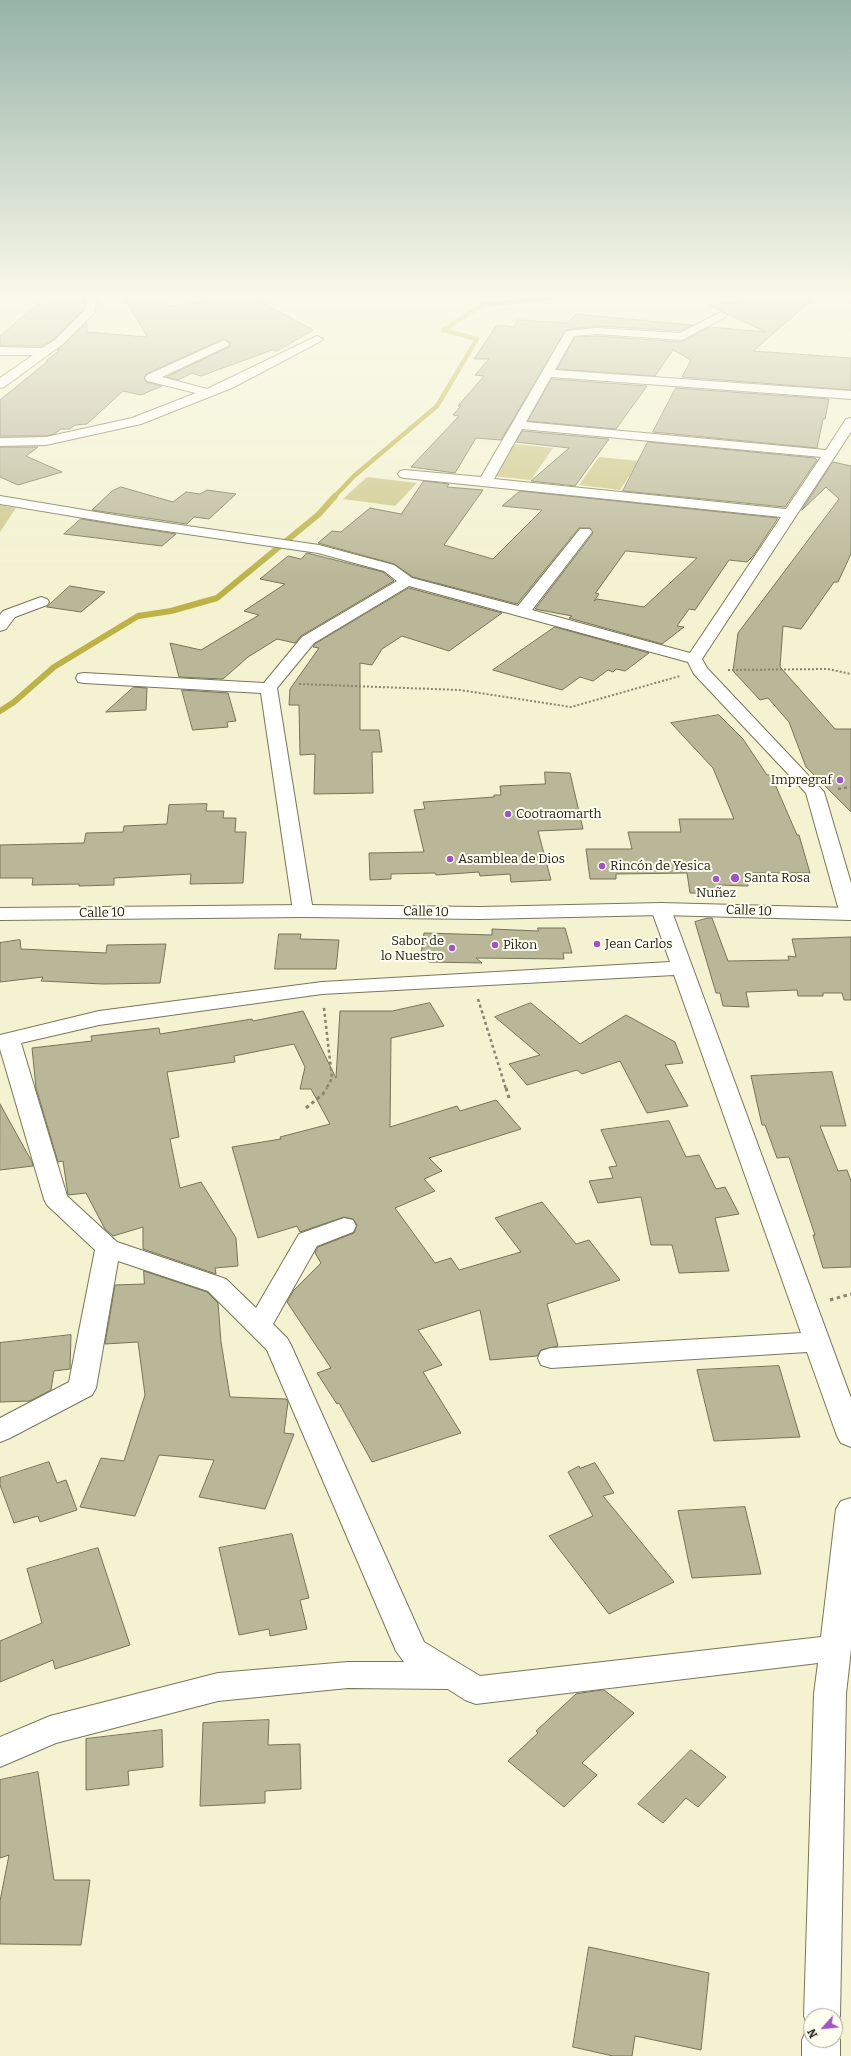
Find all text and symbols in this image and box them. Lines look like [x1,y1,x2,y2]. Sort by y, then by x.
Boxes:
place label: Impregraf [771,772,832,788]
marker: Impregraf [835,775,845,785]
place label: Cootraomarth [516,806,602,822]
marker: Cootraomarth [503,809,513,819]
place label: Asamblea de Dios [458,851,565,867]
marker: Asamblea de Dios [445,854,455,864]
place label: Rincón de Yesica [610,858,711,874]
marker: Rincón de Yesica [597,861,607,871]
place label: Santa Rosa [744,870,810,886]
marker: Santa Rosa [729,872,741,884]
marker: Nuñez [711,874,721,884]
place label: Nuñez [696,885,736,901]
street label: Calle 10 [726,902,772,920]
street label: Calle 10 [403,904,449,920]
street label: Calle 10 [79,905,125,921]
place label: Sabor de lo Nuestro [381,933,444,964]
place label: Jean Carlos [605,936,672,952]
place label: Pikon [503,937,537,953]
marker: Jean Carlos [592,939,602,949]
marker: Pikon [490,940,500,950]
marker: Sabor de lo Nuestro [447,943,457,953]
north arrow [803,2008,843,2048]
text: N [805,2026,820,2040]

